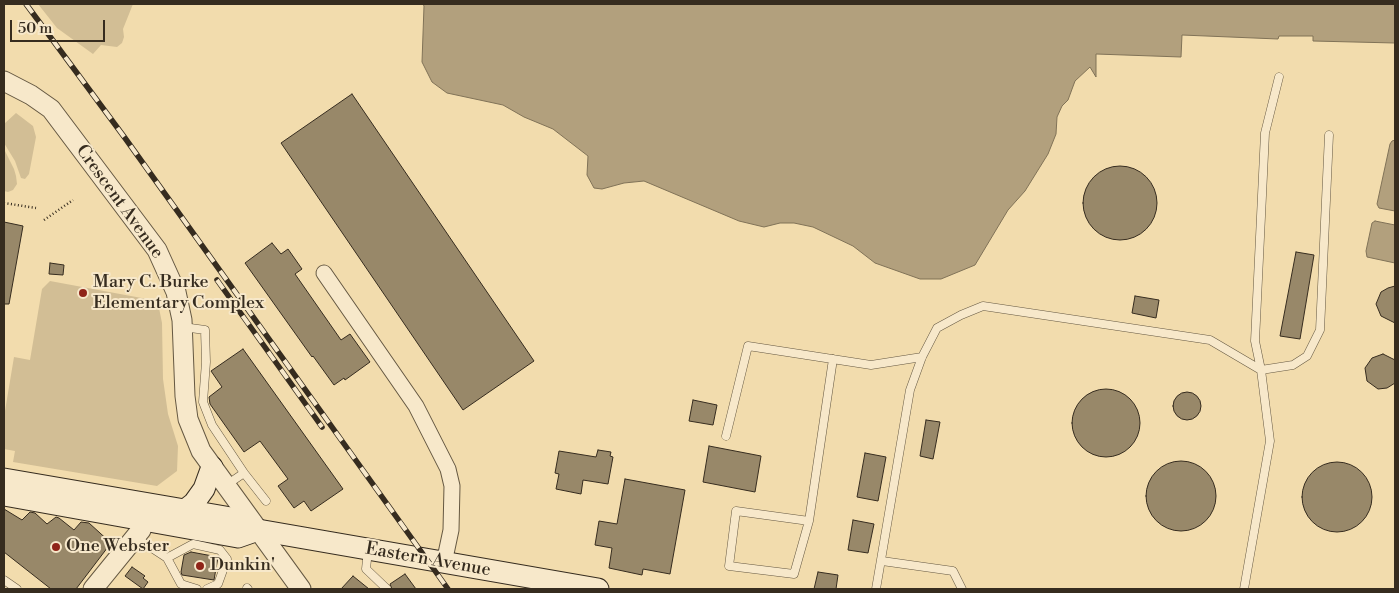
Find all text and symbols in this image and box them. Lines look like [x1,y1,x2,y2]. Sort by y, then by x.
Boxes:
scale bar [12,10,108,42]
text: 50 m [18,19,52,38]
street label: Crescent Avenue [71,141,167,263]
place label: Mary C. Burke Elementary Complex [93,272,264,314]
marker: Mary C. Burke Elementary Complex [77,287,89,299]
place label: One Webster [66,536,169,558]
street label: Eastern Avenue [364,538,492,582]
marker: One Webster [50,541,62,553]
place label: Dunkin' [210,555,275,577]
marker: Dunkin' [194,560,206,572]

